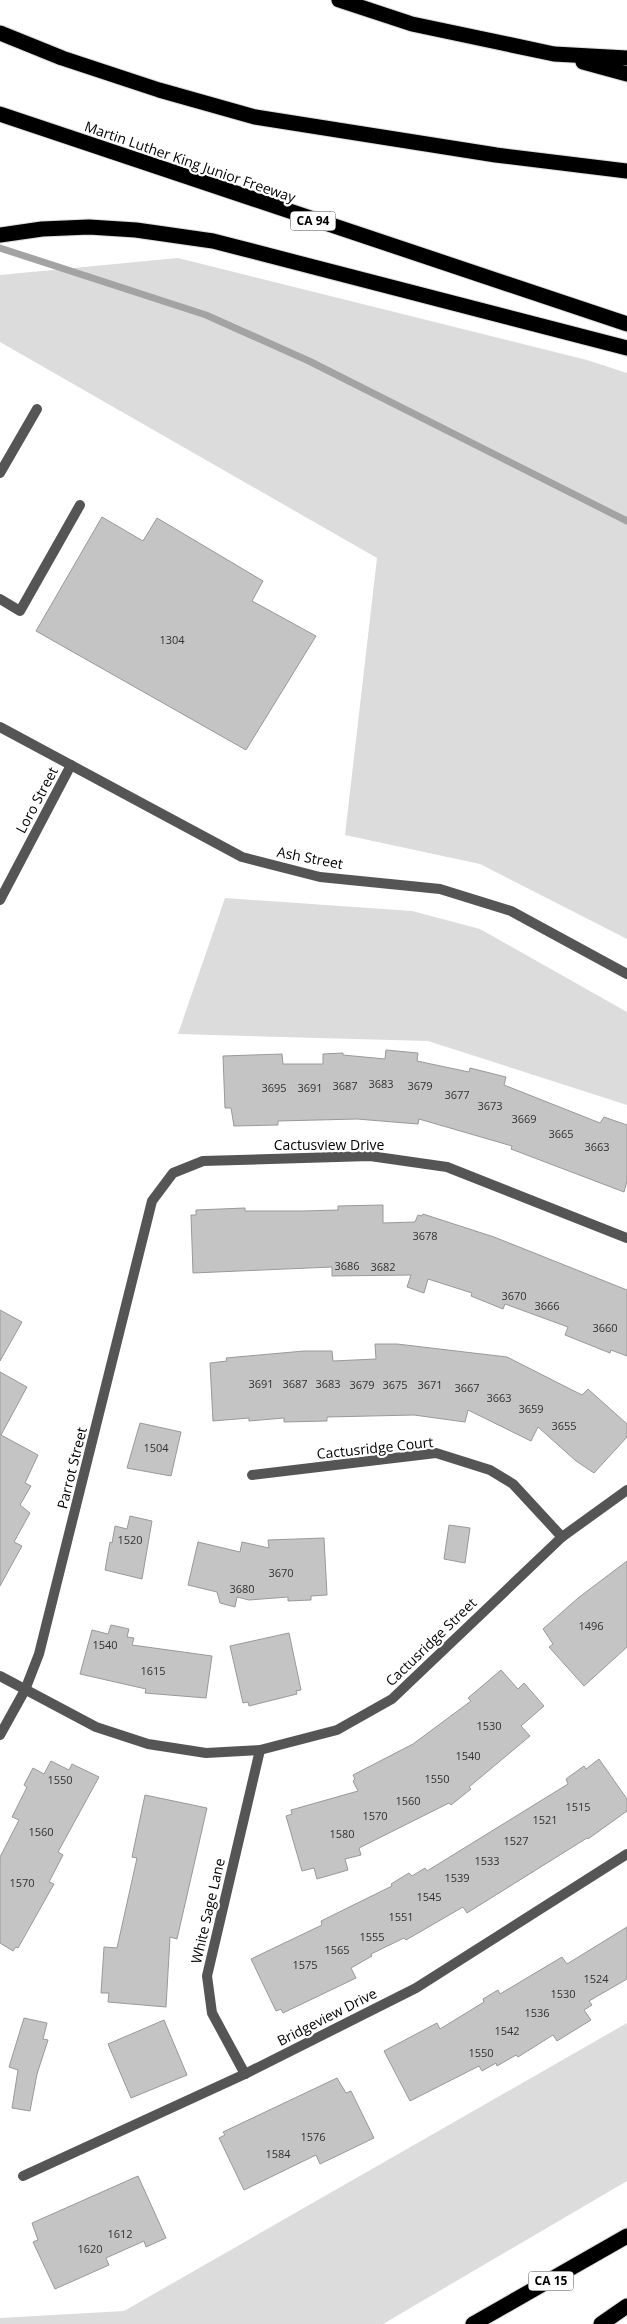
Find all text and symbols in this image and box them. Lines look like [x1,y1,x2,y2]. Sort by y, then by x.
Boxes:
street label: Martin Luther King Junior Freeway [82,116,299,207]
road number: CA 94 [290,212,336,230]
house number: 1304 [159,632,185,647]
street label: Loro Street [11,763,62,836]
street label: Ash Street [275,842,345,873]
house number: 3683 [368,1076,394,1091]
house number: 3687 [332,1078,358,1093]
house number: 3679 [407,1078,433,1093]
house number: 3695 [261,1080,287,1095]
house number: 3691 [297,1080,323,1095]
house number: 3677 [444,1087,470,1102]
house number: 3673 [477,1098,503,1113]
house number: 3669 [511,1111,537,1126]
house number: 3665 [548,1126,574,1141]
street label: Cactusview Drive [274,1135,384,1154]
house number: 3663 [584,1139,610,1154]
house number: 3678 [412,1228,438,1243]
house number: 3686 [334,1258,360,1273]
house number: 3682 [370,1259,396,1274]
house number: 3670 [501,1288,527,1303]
house number: 3666 [534,1298,560,1313]
house number: 3660 [592,1320,618,1335]
house number: 3691 [248,1376,274,1391]
house number: 3687 [282,1376,308,1391]
house number: 3683 [315,1376,341,1391]
house number: 3679 [349,1377,375,1392]
house number: 3675 [382,1377,408,1392]
house number: 3671 [417,1377,443,1392]
house number: 3667 [454,1380,480,1395]
house number: 3663 [486,1390,512,1405]
house number: 3659 [518,1401,544,1416]
house number: 3655 [551,1418,577,1433]
street label: Parrot Street [52,1425,91,1511]
street label: Cactusridge Court [316,1432,434,1463]
house number: 1504 [143,1440,169,1455]
house number: 1520 [117,1532,143,1547]
house number: 3670 [268,1565,294,1580]
house number: 3680 [229,1581,255,1596]
street label: Cactusridge Street [381,1593,480,1690]
house number: 1496 [578,1618,604,1633]
house number: 1540 [92,1637,118,1652]
house number: 1615 [140,1663,166,1678]
house number: 1530 [476,1718,502,1733]
house number: 1540 [455,1748,481,1763]
house number: 1550 [424,1771,450,1786]
house number: 1550 [47,1772,73,1787]
house number: 1560 [395,1793,421,1808]
house number: 1515 [565,1799,591,1814]
house number: 1570 [362,1808,388,1823]
house number: 1521 [532,1812,558,1827]
house number: 1560 [28,1824,54,1839]
house number: 1580 [329,1826,355,1841]
house number: 1527 [503,1833,529,1848]
house number: 1533 [474,1853,500,1868]
street label: White Sage Lane [186,1856,229,1965]
house number: 1539 [444,1870,470,1885]
house number: 1570 [9,1875,35,1890]
house number: 1545 [416,1889,442,1904]
house number: 1551 [388,1909,414,1924]
house number: 1555 [359,1929,385,1944]
house number: 1565 [324,1942,350,1957]
house number: 1575 [292,1957,318,1972]
house number: 1524 [583,1971,609,1986]
street label: Bridgeview Drive [274,1983,380,2050]
house number: 1530 [550,1986,576,2001]
house number: 1536 [524,2005,550,2020]
house number: 1542 [494,2023,520,2038]
house number: 1550 [468,2045,494,2060]
house number: 1576 [300,2129,326,2144]
house number: 1584 [265,2146,291,2161]
house number: 1612 [107,2226,133,2241]
house number: 1620 [77,2241,103,2256]
road number: CA 15 [528,2272,574,2290]

